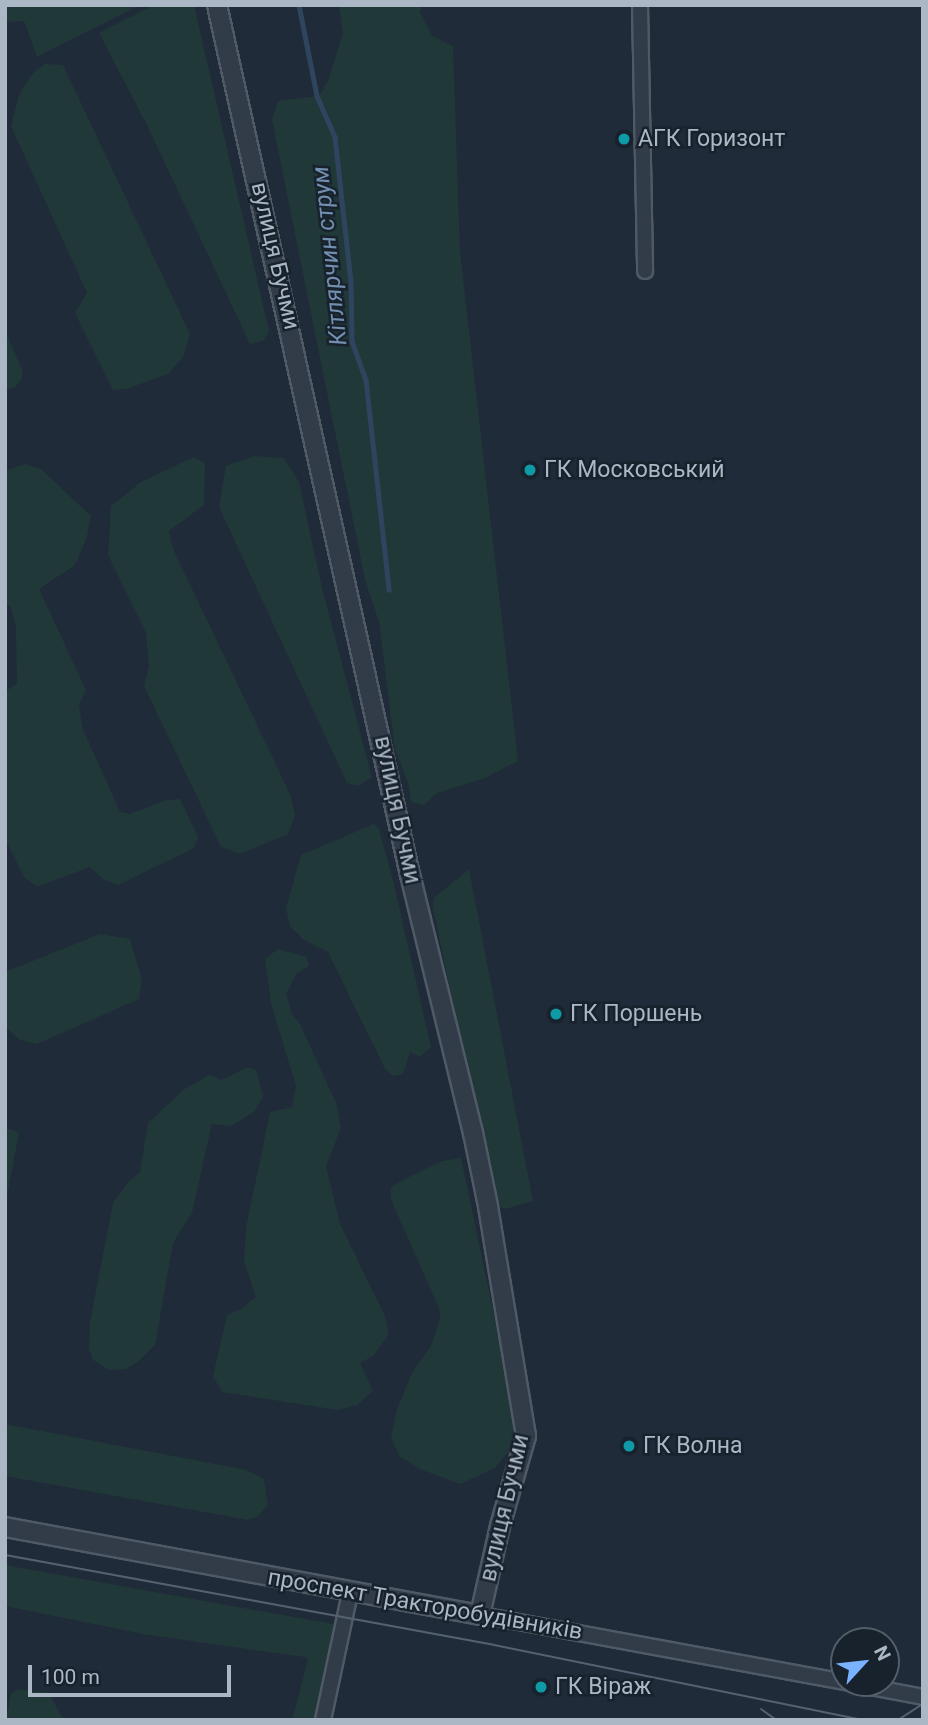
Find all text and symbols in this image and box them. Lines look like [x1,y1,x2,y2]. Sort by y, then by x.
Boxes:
place label: АГК Горизонт [638,125,785,153]
marker: АГК Горизонт [616,131,632,147]
water label: Кітлярчин струм [306,165,354,347]
street label: вулиця Бучми [245,180,305,332]
place label: ГК Московський [544,456,724,484]
marker: ГК Московський [522,462,538,478]
street label: вулиця Бучми [368,734,426,886]
place label: ГК Поршень [570,1000,702,1028]
marker: ГК Поршень [548,1006,564,1022]
street label: вулиця Бучми [475,1432,535,1584]
place label: ГК Волна [643,1432,743,1460]
marker: ГК Волна [621,1438,637,1454]
street label: проспект Тракторобудівників [265,1564,585,1646]
north arrow [830,1627,900,1697]
text: N [869,1642,896,1664]
scale bar [32,1652,234,1696]
text: 100 m [41,1665,100,1689]
place label: ГК Віраж [555,1673,651,1701]
marker: ГК Віраж [533,1679,549,1695]

